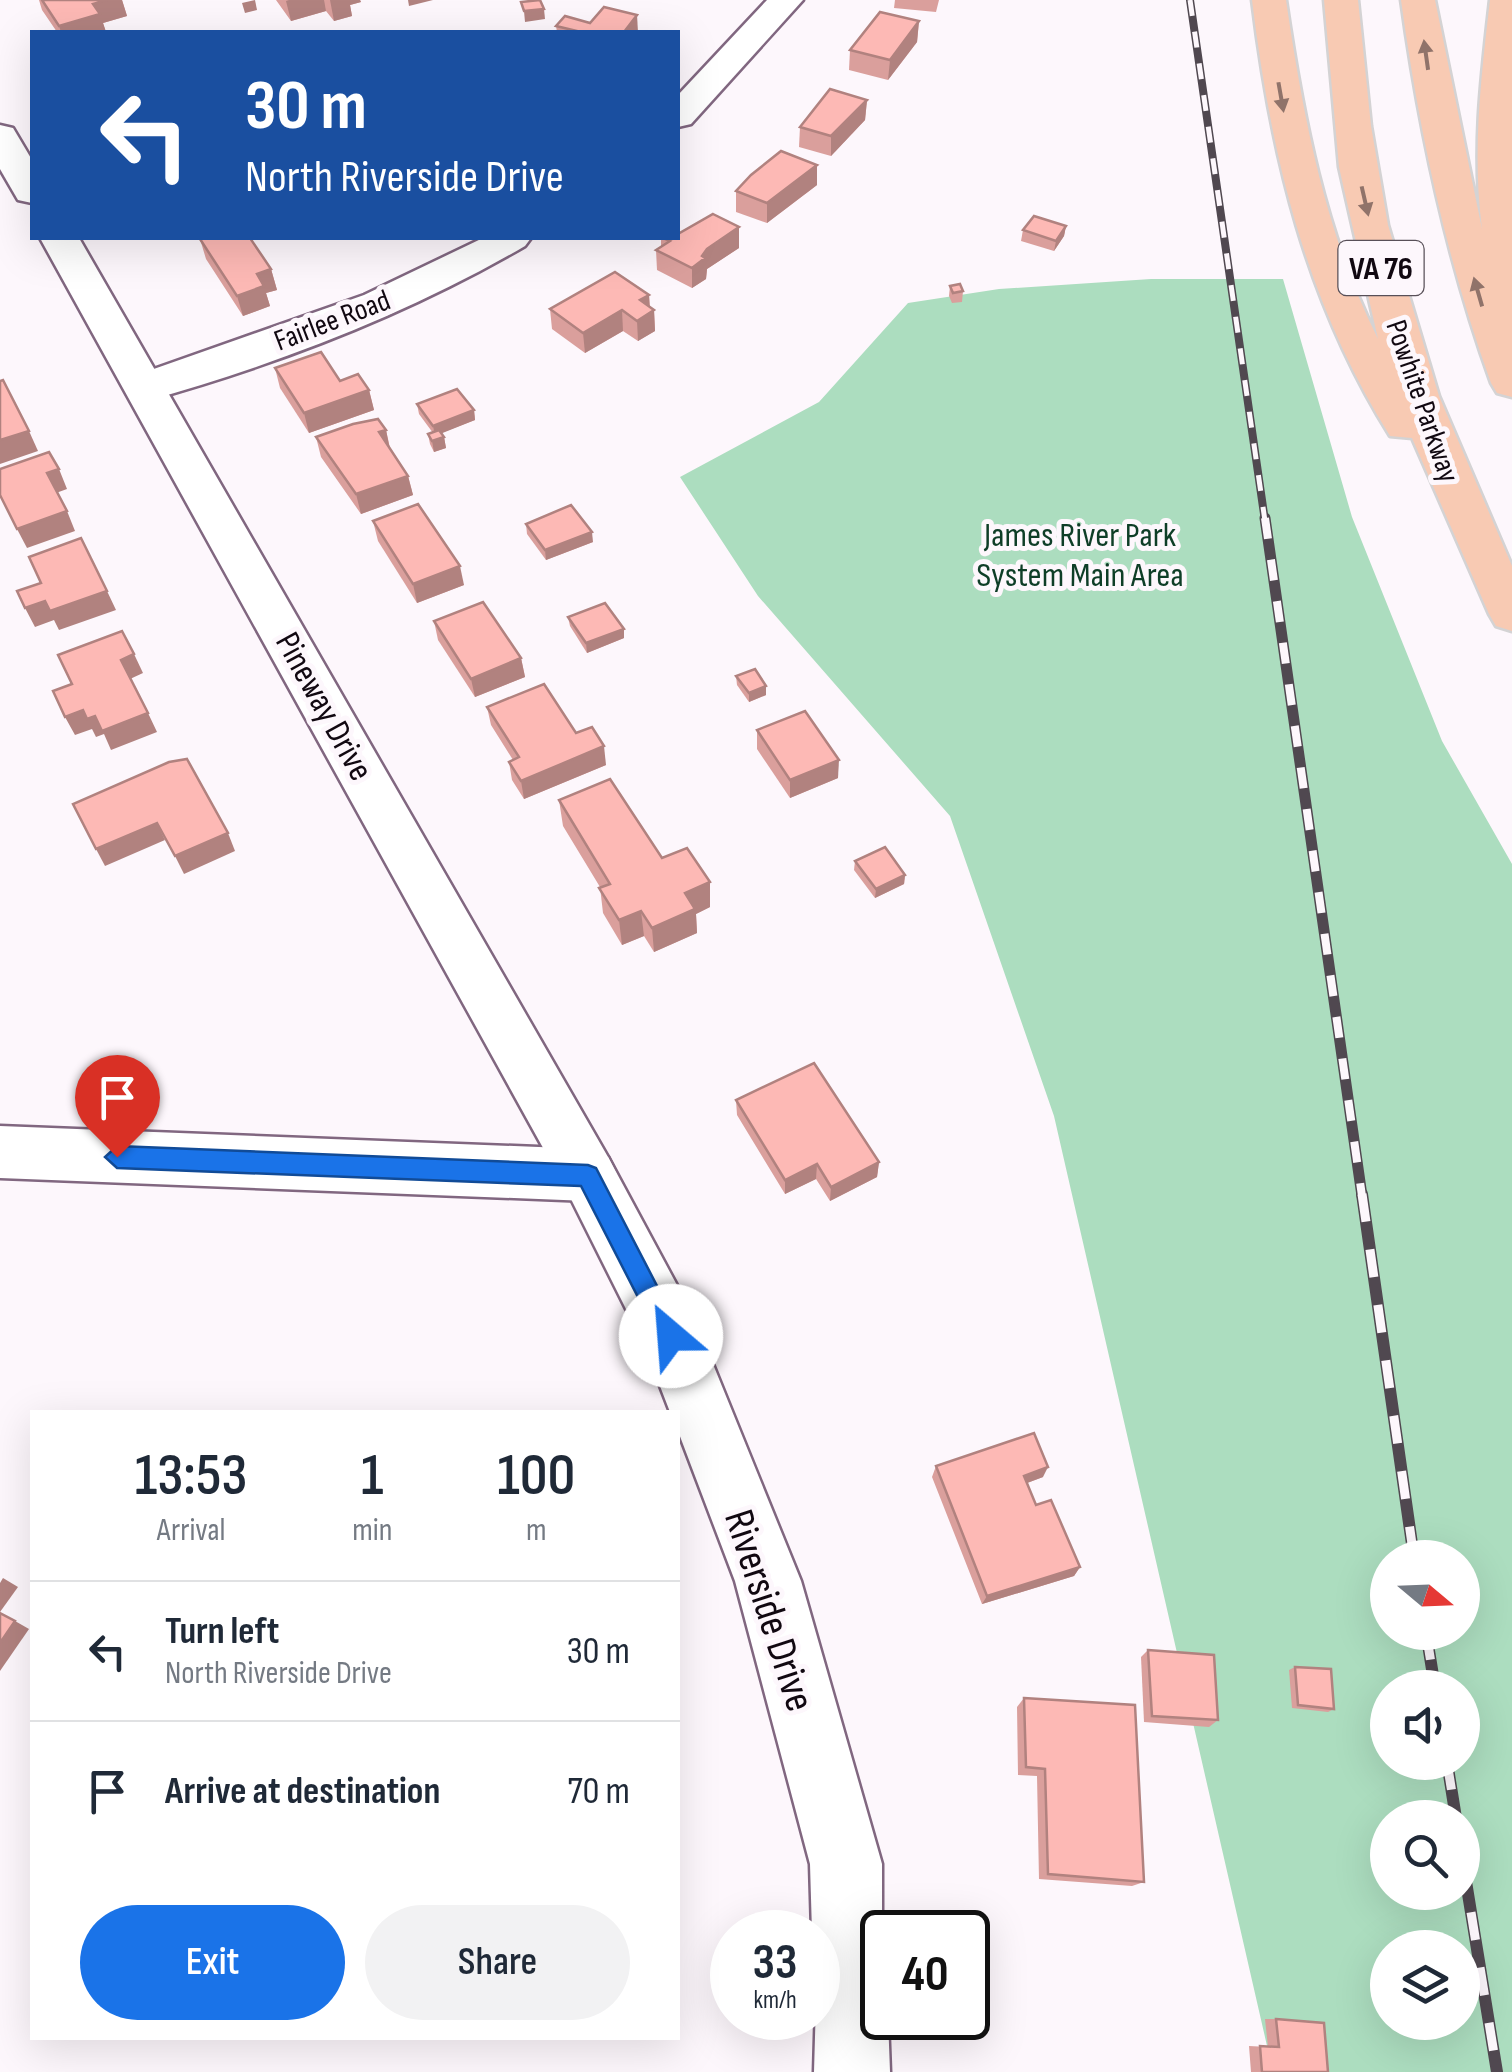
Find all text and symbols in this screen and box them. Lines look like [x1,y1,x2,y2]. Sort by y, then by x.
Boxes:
one-way arrow [1417,39,1433,71]
text: 30 m [245,65,367,149]
icon: left [80,70,210,200]
one-way arrow [1274,81,1289,113]
text: North Riverside Drive [245,150,564,205]
one-way arrow [1358,186,1373,217]
road number: VA 76 [1338,241,1424,295]
one-way arrow [1470,276,1485,306]
street label: Fairlee Road [269,282,395,359]
street label: Powhite Parkway [1377,315,1467,488]
park label: James River Park System Main Area [976,514,1184,597]
street label: Pineway Drive [265,625,382,788]
pin [75,1055,160,1158]
icon: arrive [90,1070,145,1125]
position arrow [619,1284,723,1388]
text: 13:53 [135,1440,247,1512]
text: 1 [361,1440,384,1512]
text: 100 [497,1440,575,1512]
street label: Riverside Drive [712,1504,825,1718]
text: Arrival [157,1511,226,1550]
text: min [352,1511,392,1550]
text: m [526,1511,546,1550]
north arrow [1370,1540,1480,1650]
map controls [1370,1540,1480,2040]
text: Turn left [165,1609,279,1654]
icon: left [80,1624,135,1679]
text: 30 m [567,1629,630,1674]
text: North Riverside Drive [165,1654,392,1693]
button: sound [1370,1670,1480,1780]
icon: arrive [80,1764,135,1819]
text: Arrive at destination [165,1769,440,1814]
text: 70 m [568,1769,630,1814]
button: search [1370,1800,1480,1910]
button: Exit [80,1905,345,2020]
button: Share [365,1905,630,2020]
speed limit sign: 40 [860,1910,990,2040]
button: layers [1370,1930,1480,2040]
text: 33 [753,1933,797,1993]
text: km/h [753,1985,797,2016]

